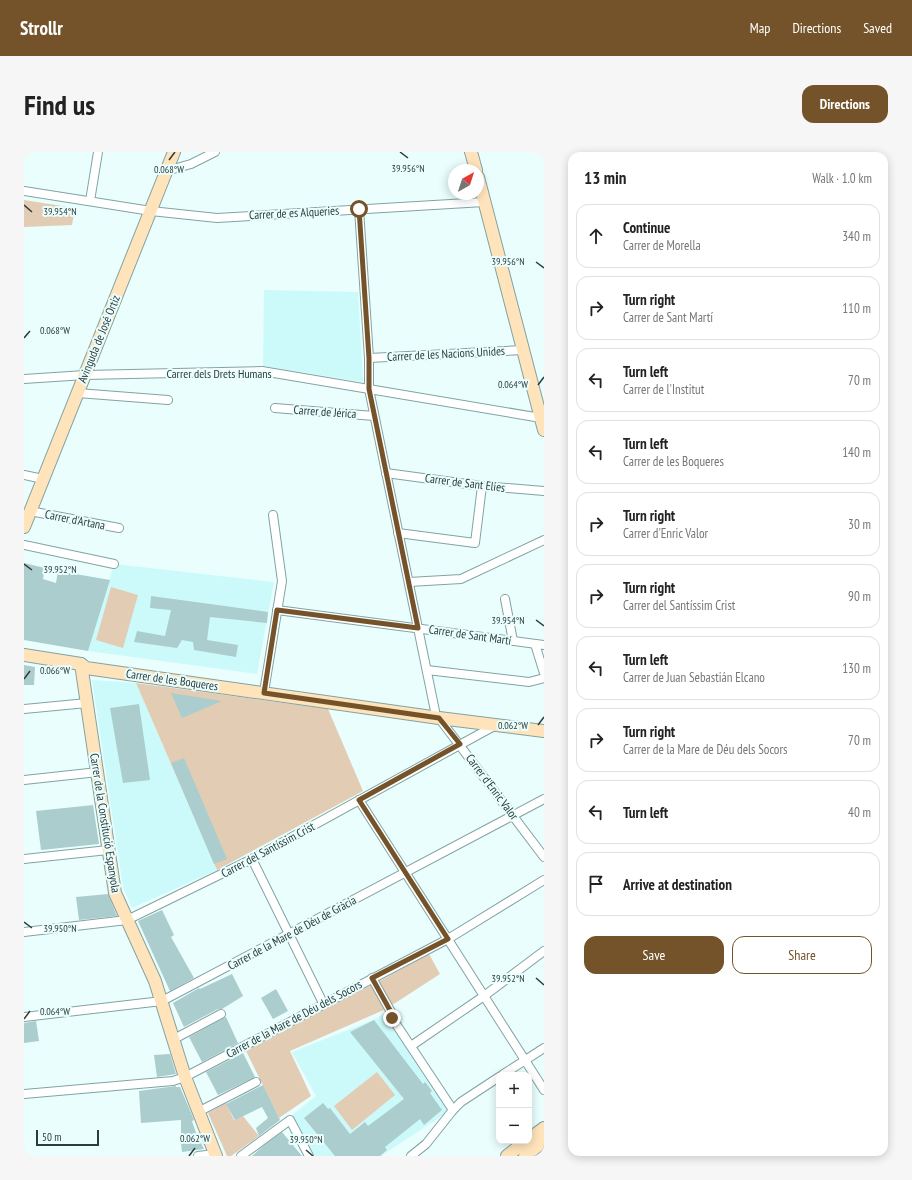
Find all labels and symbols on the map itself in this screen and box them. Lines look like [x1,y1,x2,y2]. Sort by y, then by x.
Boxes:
text: 39.956°N [391,162,425,175]
text: 0.068°W [154,163,184,176]
north arrow [448,164,484,200]
route start [350,200,368,218]
street label: Carrer de es Alqueries [249,203,339,222]
text: 39.954°N [43,205,77,218]
text: 39.956°N [491,255,525,268]
street label: Avinguda de José Ortiz [74,293,123,385]
text: 0.068°W [40,324,70,337]
street label: Carrer de les Nacions Unides [387,343,505,364]
street label: Carrer dels Drets Humans [166,366,272,381]
text: 0.064°W [498,378,528,391]
street label: Carrer de Jérica [293,402,357,421]
street label: Carrer de Sant Elies [424,470,506,495]
street label: Carrer d'Artana [44,506,107,533]
text: 39.952°N [43,563,77,576]
text: 39.954°N [491,614,525,627]
street label: Carrer de Sant Martí [428,621,513,648]
text: 0.066°W [40,664,70,677]
street label: Carrer de les Boqueres [125,666,219,693]
text: 0.062°W [498,719,528,732]
street label: Carrer d'Enric Valor [463,751,522,823]
street label: Carrer de la Constitució Espanyola [87,752,124,894]
street label: Carrer del Santíssim Crist [218,818,318,881]
street label: Carrer de la Mare de Déu de Gràcia [225,892,359,973]
text: 39.950°N [43,922,77,935]
text: 39.952°N [491,972,525,985]
street label: Carrer de la Mare de Déu dels Socors [223,976,364,1061]
text: 0.064°W [40,1005,70,1018]
route end [383,1009,401,1027]
scale bar [36,1128,99,1147]
text: 0.062°W [180,1132,210,1145]
text: 39.950°N [289,1133,323,1146]

